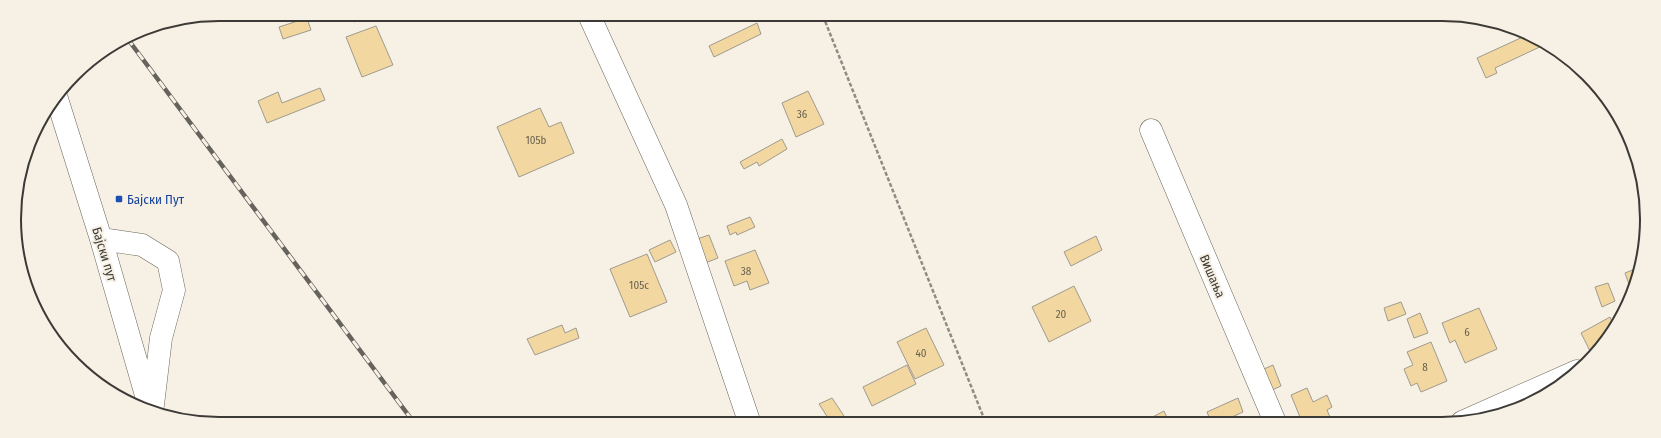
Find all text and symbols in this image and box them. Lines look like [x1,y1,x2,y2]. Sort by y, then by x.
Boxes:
house number: 36 [797,108,808,121]
house number: 105b [526,134,547,147]
place label: Бајски Пут [127,192,185,207]
marker: Бајски Пут [114,194,124,204]
street label: Бајски пут [89,225,120,284]
street label: Вишања [1197,252,1228,300]
house number: 38 [741,265,752,278]
house number: 105c [629,279,649,292]
house number: 20 [1056,308,1067,321]
house number: 6 [1464,326,1470,339]
house number: 40 [915,347,927,360]
house number: 8 [1422,361,1428,374]

